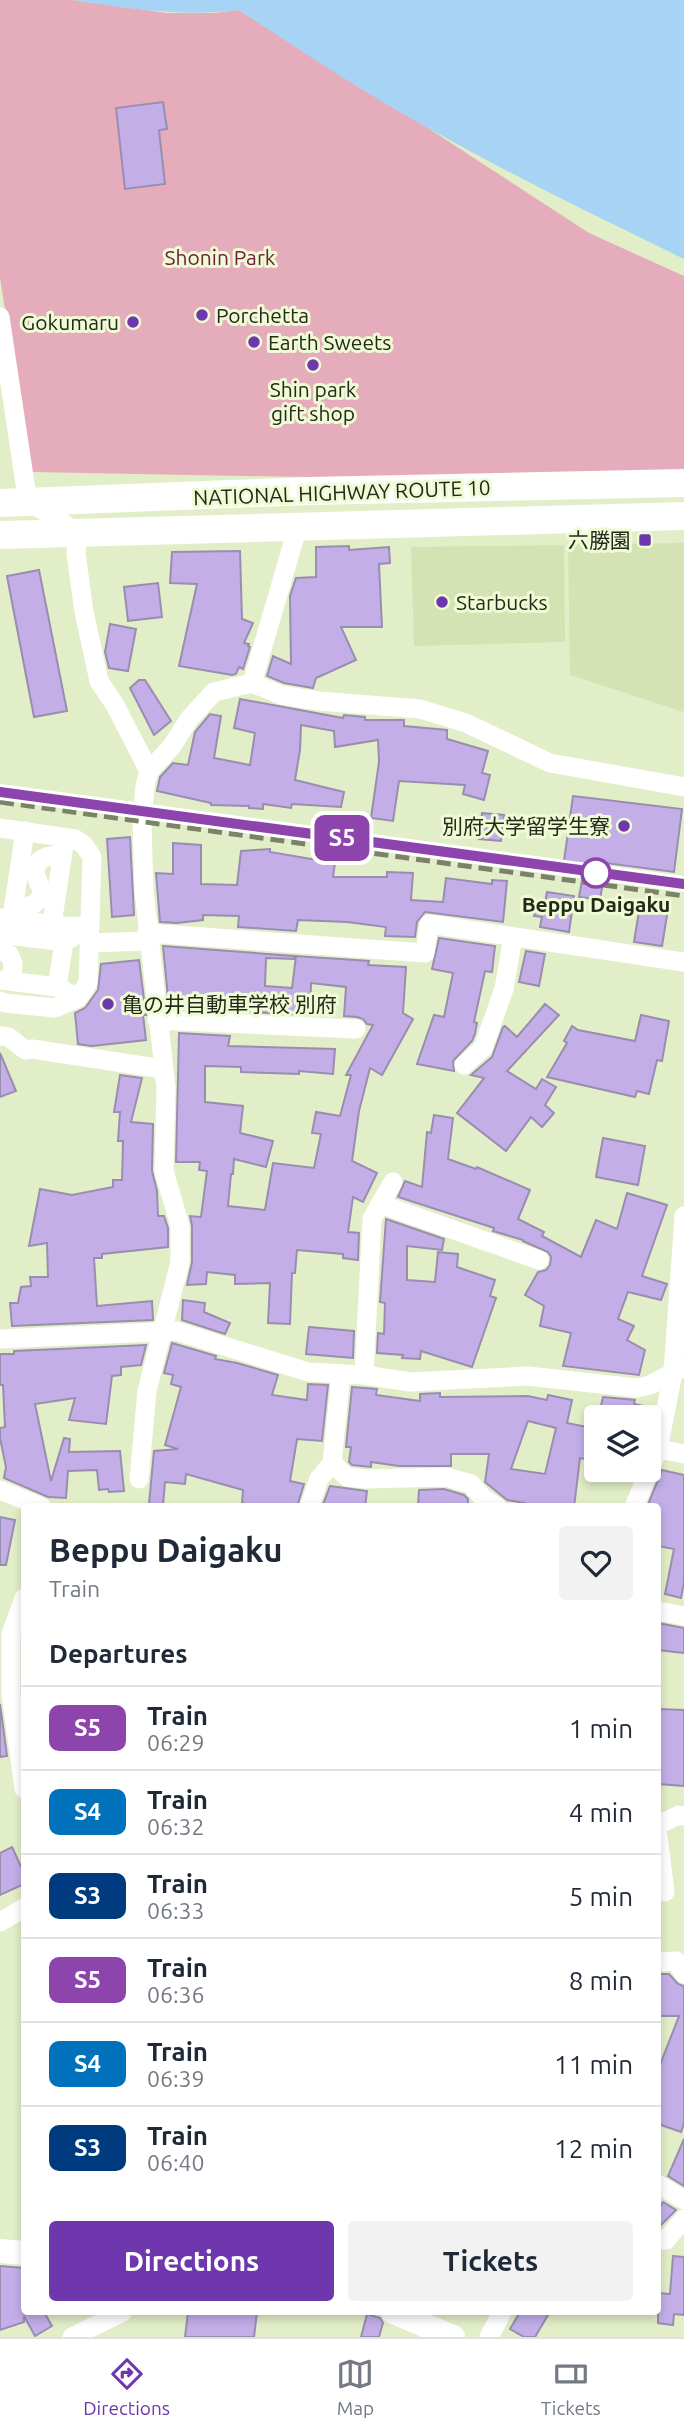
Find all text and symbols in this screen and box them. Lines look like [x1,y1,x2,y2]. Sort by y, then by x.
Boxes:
park label: Shonin Park [165,245,276,269]
place label: Porchetta [216,303,309,327]
marker: Porchetta [194,307,210,323]
place label: Gokumaru [21,310,119,334]
marker: Gokumaru [125,314,141,330]
place label: Earth Sweets [268,330,391,354]
marker: Earth Sweets [246,334,262,350]
marker: Shin park gift shop [305,357,321,373]
place label: Shin park gift shop [270,377,357,425]
street label: NATIONAL HIGHWAY ROUTE 10 [193,475,491,509]
place label: 六勝園 [568,528,631,552]
marker: 六勝園 [637,532,653,548]
place label: Starbucks [456,590,548,614]
marker: Starbucks [434,594,450,610]
place label: 別府大学留学生寮 [442,814,610,838]
line badge: S5 [310,815,374,861]
marker: 別府大学留学生寮 [616,818,632,834]
text: S5 [328,824,356,851]
marker: Beppu Daigaku [581,858,611,888]
place label: Beppu Daigaku [522,892,670,916]
place label: 亀の井自動車学校 別府 [122,992,337,1016]
marker: 亀の井自動車学校 別府 [100,996,116,1012]
map controls [584,1405,661,1482]
button: layers [584,1405,661,1482]
button: heart [559,1526,633,1600]
text: Beppu Daigaku [49,1531,283,1568]
text: Train [49,1576,100,1601]
text: Departures [49,1639,187,1668]
text: Train [147,1701,208,1730]
text: S5 [74,1714,101,1741]
text: 1 min [569,1714,633,1743]
text: 06:29 [147,1730,205,1755]
text: Train [147,1785,208,1814]
text: S4 [74,1798,101,1825]
text: 4 min [569,1798,633,1827]
text: 06:32 [147,1814,205,1839]
text: Train [147,1869,208,1898]
text: S3 [74,1882,101,1909]
text: 5 min [569,1882,633,1911]
text: 06:33 [147,1898,205,1923]
text: Train [147,1953,208,1982]
text: S5 [74,1966,101,1993]
text: 8 min [569,1966,633,1995]
text: 06:36 [147,1982,205,2007]
text: Train [147,2037,208,2066]
text: S4 [74,2050,101,2077]
text: 11 min [554,2050,633,2079]
text: 06:39 [147,2066,205,2091]
text: Train [147,2121,208,2150]
text: S3 [74,2134,101,2161]
text: 12 min [554,2134,633,2163]
text: 06:40 [147,2150,205,2175]
button: Directions [49,2221,334,2301]
button: Tickets [348,2221,633,2301]
tab: Directions [83,2355,170,2419]
tab: Map [336,2355,374,2419]
tab: Tickets [541,2355,601,2419]

